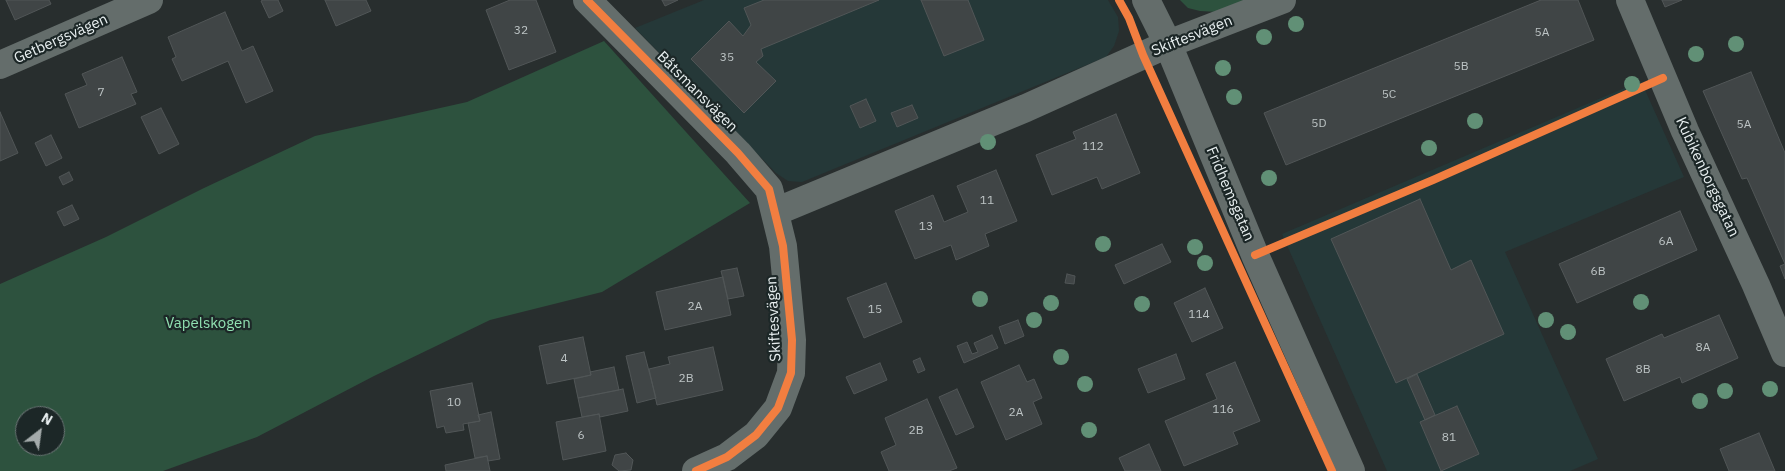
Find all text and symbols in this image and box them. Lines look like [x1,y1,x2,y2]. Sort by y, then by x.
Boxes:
street label: Getbergsvägen [11,10,111,68]
street label: Skiftesvägen [1149,12,1235,60]
house number: 32 [514,24,528,38]
house number: 5A [1535,26,1549,40]
street label: Båtsmansvägen [653,48,741,136]
house number: 35 [720,51,734,65]
house number: 5B [1453,60,1469,74]
house number: 7 [97,86,105,100]
house number: 5C [1382,88,1396,102]
street label: Kubikenborgsgatan [1671,114,1743,240]
house number: 5D [1311,117,1327,131]
house number: 5A [1737,118,1751,132]
house number: 112 [1082,140,1104,154]
street label: Fridhemsgatan [1202,144,1258,244]
house number: 11 [980,194,994,208]
house number: 13 [919,220,933,234]
house number: 6A [1659,235,1673,249]
house number: 6B [1590,265,1606,279]
street label: Skiftesvägen [763,276,785,362]
house number: 2A [688,300,702,314]
house number: 15 [868,303,882,317]
house number: 114 [1188,308,1210,322]
park label: Vapelskogen [165,315,251,333]
house number: 8A [1696,341,1710,355]
house number: 4 [560,352,568,366]
house number: 8B [1635,363,1651,377]
house number: 2B [678,372,694,386]
house number: 10 [447,396,461,410]
house number: 116 [1212,403,1234,417]
north arrow [15,406,65,456]
house number: 2A [1009,406,1023,420]
text: N [38,409,56,429]
house number: 2B [908,424,924,438]
house number: 6 [577,429,585,443]
house number: 81 [1442,431,1456,445]

